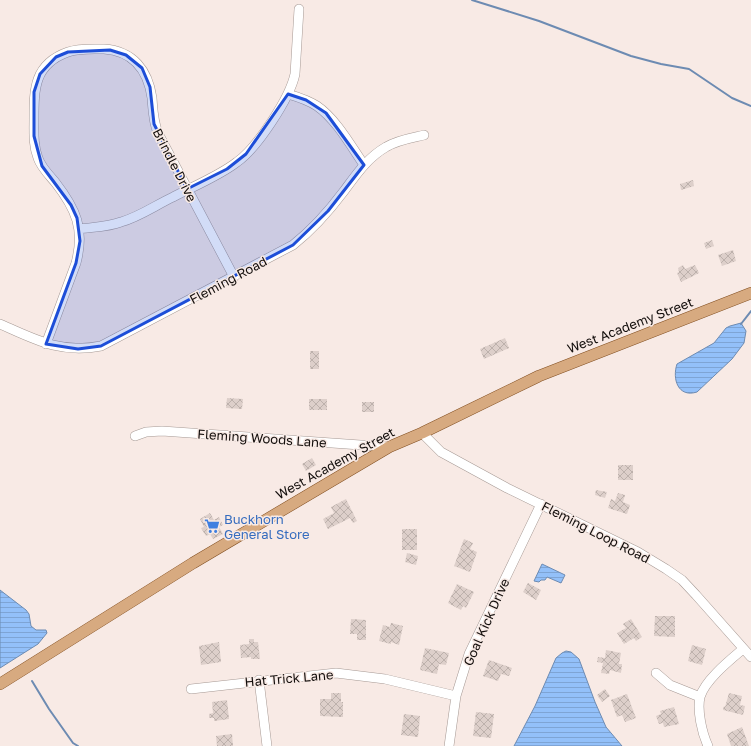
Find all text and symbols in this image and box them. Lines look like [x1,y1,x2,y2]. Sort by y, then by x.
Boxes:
street label: Brindle Drive [150,126,200,204]
street label: Fleming Road [187,253,269,307]
street label: West Academy Street [565,294,695,356]
street label: West Academy Street [273,424,397,502]
street label: Fleming Woods Lane [197,425,327,451]
street label: Fleming Loop Road [539,498,653,566]
place label: Buckhorn General Store [224,511,309,542]
supermarket icon: Buckhorn General Store [203,517,221,535]
street label: Goal Kick Drive [460,576,512,668]
street label: Hat Trick Lane [244,666,334,690]

